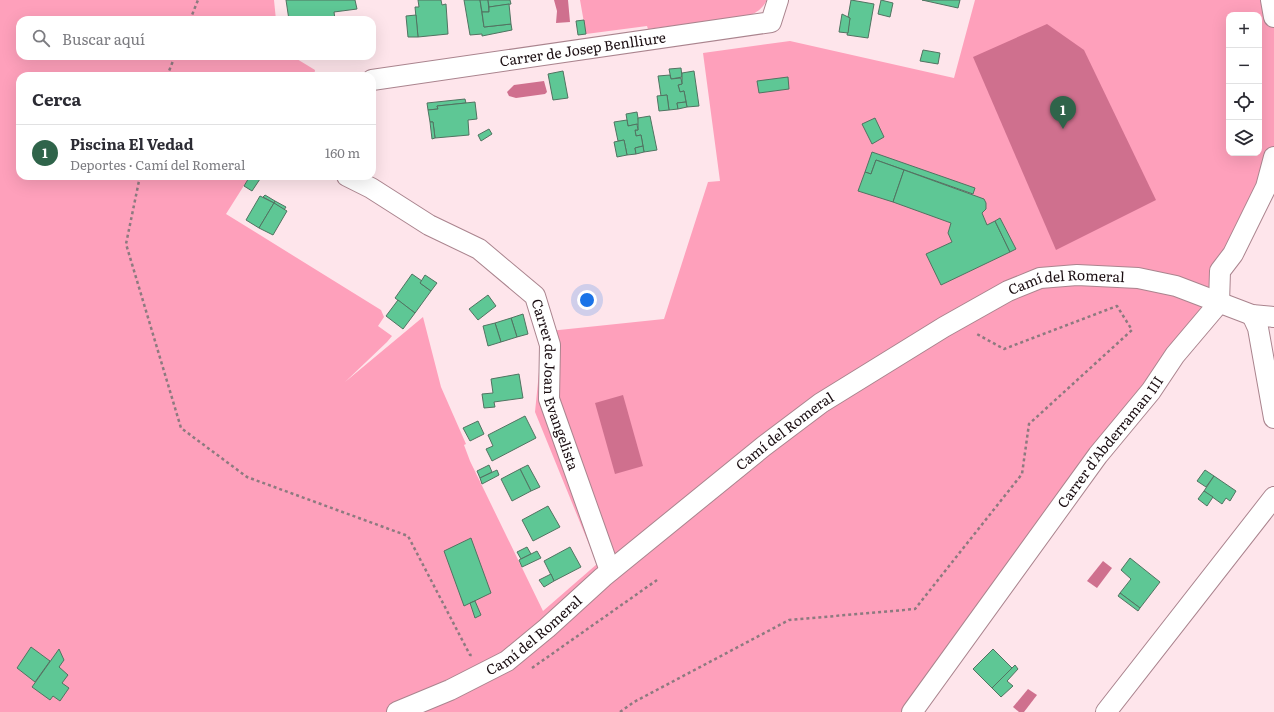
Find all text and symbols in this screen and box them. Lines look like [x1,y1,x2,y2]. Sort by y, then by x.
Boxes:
map controls [1226,12,1262,156]
button: + [1226,12,1262,48]
search box [16,16,376,60]
street label: Carrer de Josep Benlliure [498,26,667,70]
icon: search [30,27,52,49]
text: Buscar aquí [62,27,145,50]
button: − [1226,48,1262,84]
button: locate [1226,84,1262,120]
text: Cerca [32,86,81,111]
pin: 1 [1050,96,1076,129]
button: layers [1226,120,1262,156]
text: Piscina El Vedad [70,132,194,155]
text: 1 [42,143,48,162]
text: 160 m [325,143,360,162]
text: Deportes · Camí del Romeral [70,155,245,174]
street label: Camí del Romeral [1005,264,1125,299]
your location [577,290,597,310]
street label: Carrer de Joan Evangelista [527,296,585,473]
street label: Carrer d'Abderraman III [1052,372,1167,512]
street label: Camí del Romeral [731,386,837,474]
street label: Camí del Romeral [482,590,586,679]

